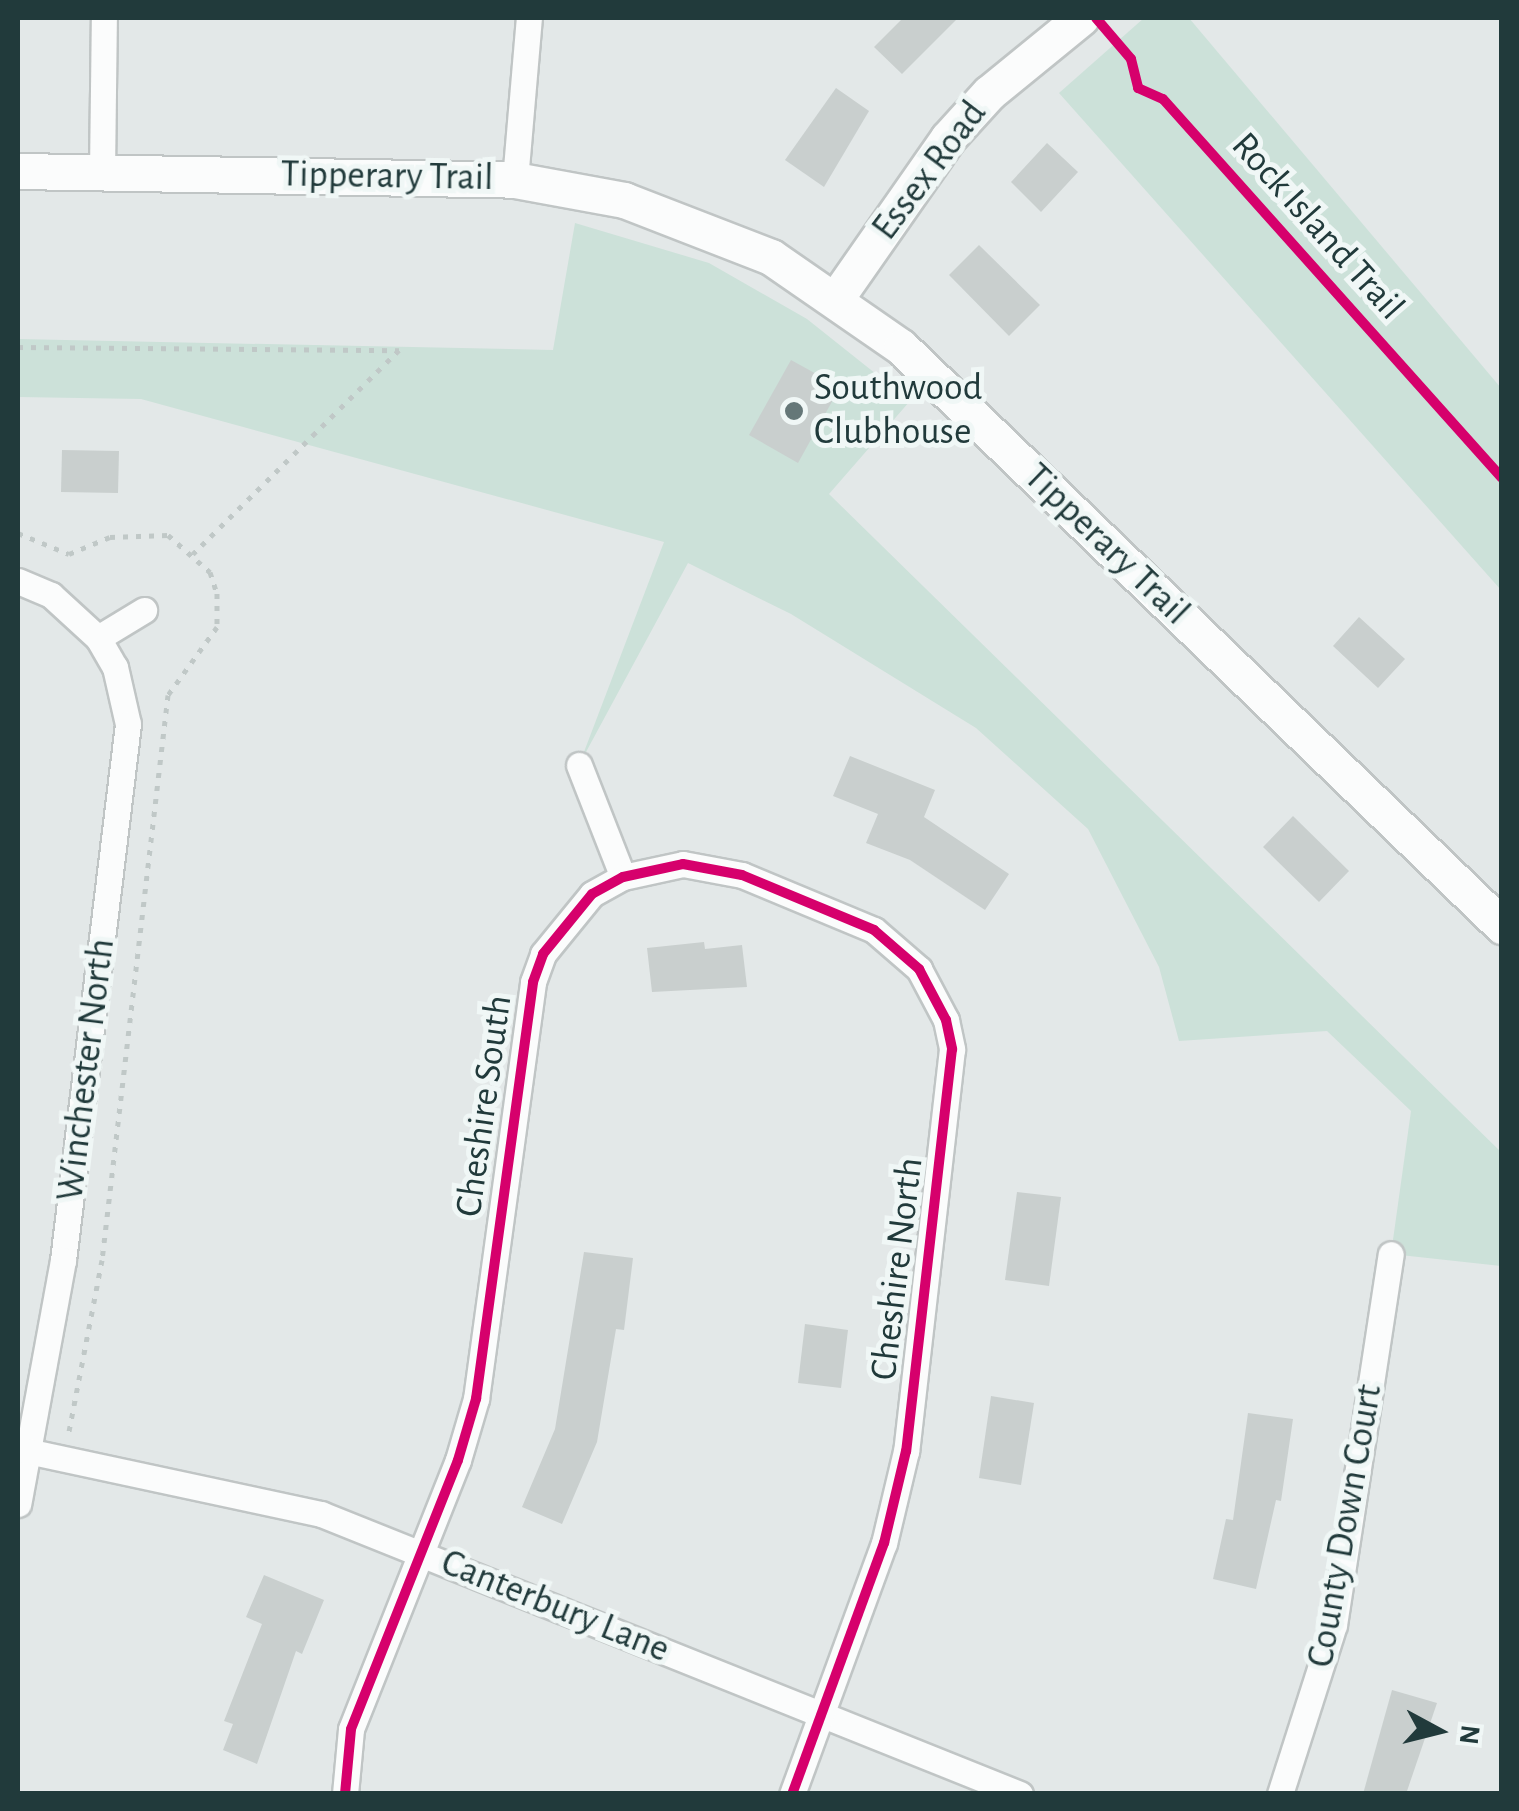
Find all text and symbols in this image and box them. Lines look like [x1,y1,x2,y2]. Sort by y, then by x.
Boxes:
street label: Essex Road [863,92,997,250]
street label: Rock Island Trail [1221,124,1413,330]
street label: Tipperary Trail [280,152,494,202]
place label: Southwood Clubhouse [814,366,982,456]
marker: Southwood Clubhouse [783,400,805,422]
street label: Tipperary Trail [1014,455,1198,635]
street label: Winchester North [48,936,126,1204]
street label: Cheshire South [447,992,523,1220]
street label: Cheshire North [862,1155,934,1383]
street label: County Down Court [1299,1381,1393,1671]
street label: Canterbury Lane [434,1541,676,1673]
north arrow [1389,1681,1489,1781]
text: N [1454,1723,1484,1746]

